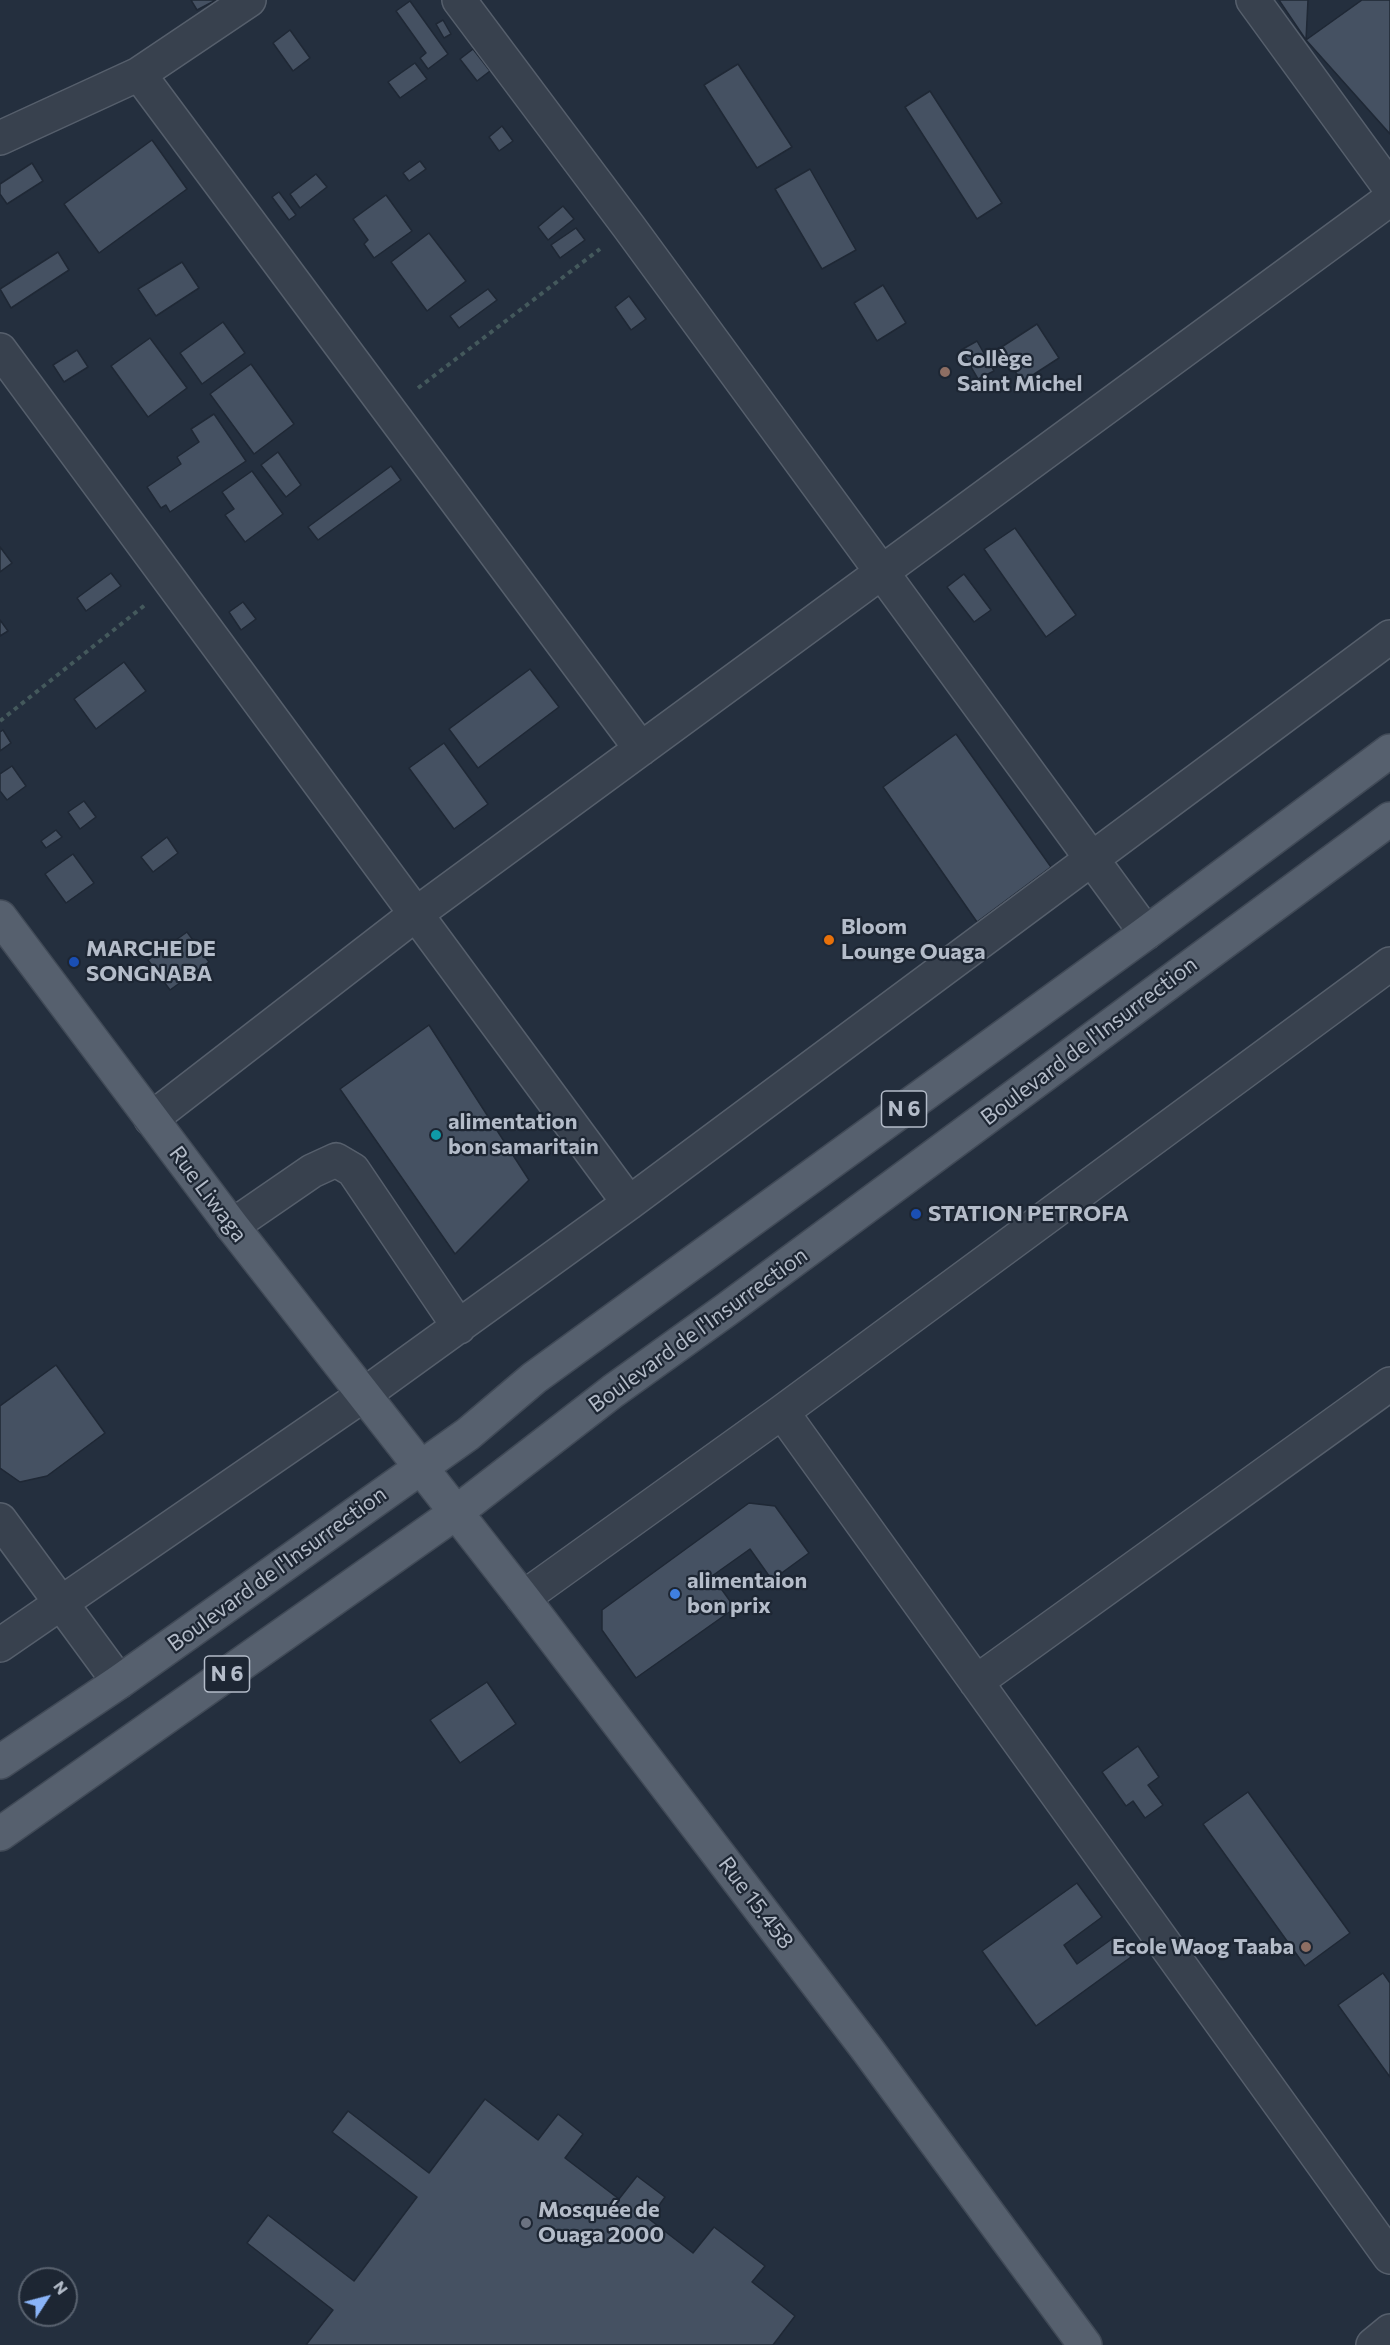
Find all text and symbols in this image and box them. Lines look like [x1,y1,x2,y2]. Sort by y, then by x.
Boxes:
place label: Collège Saint Michel [957,346,1082,398]
marker: Collège Saint Michel [938,365,952,379]
place label: Bloom Lounge Ouaga [841,914,986,966]
marker: Bloom Lounge Ouaga [822,933,836,947]
place label: MARCHE DE SONGNABA [86,936,216,987]
street label: Boulevard de l'Insurrection [976,951,1202,1131]
marker: MARCHE DE SONGNABA [67,955,81,969]
road number: N 6 [882,1091,926,1127]
place label: alimentation bon samaritain [448,1109,599,1160]
marker: alimentation bon samaritain [429,1128,443,1142]
street label: Rue Liwaga [163,1141,253,1247]
place label: STATION PETROFA [928,1201,1129,1227]
marker: STATION PETROFA [909,1207,923,1221]
street label: Boulevard de l'Insurrection [583,1242,813,1418]
street label: Boulevard de l'Insurrection [162,1481,392,1657]
place label: alimentaion bon prix [687,1568,807,1620]
marker: alimentaion bon prix [668,1587,682,1601]
road number: N 6 [204,1656,250,1692]
street label: Rue 15.458 [713,1852,799,1954]
place label: Ecole Waog Taaba [1112,1934,1294,1960]
marker: Ecole Waog Taaba [1299,1940,1313,1954]
place label: Mosquée de Ouaga 2000 [538,2197,664,2248]
marker: Mosquée de Ouaga 2000 [519,2216,533,2230]
north arrow [18,2267,78,2327]
text: N [50,2277,73,2298]

